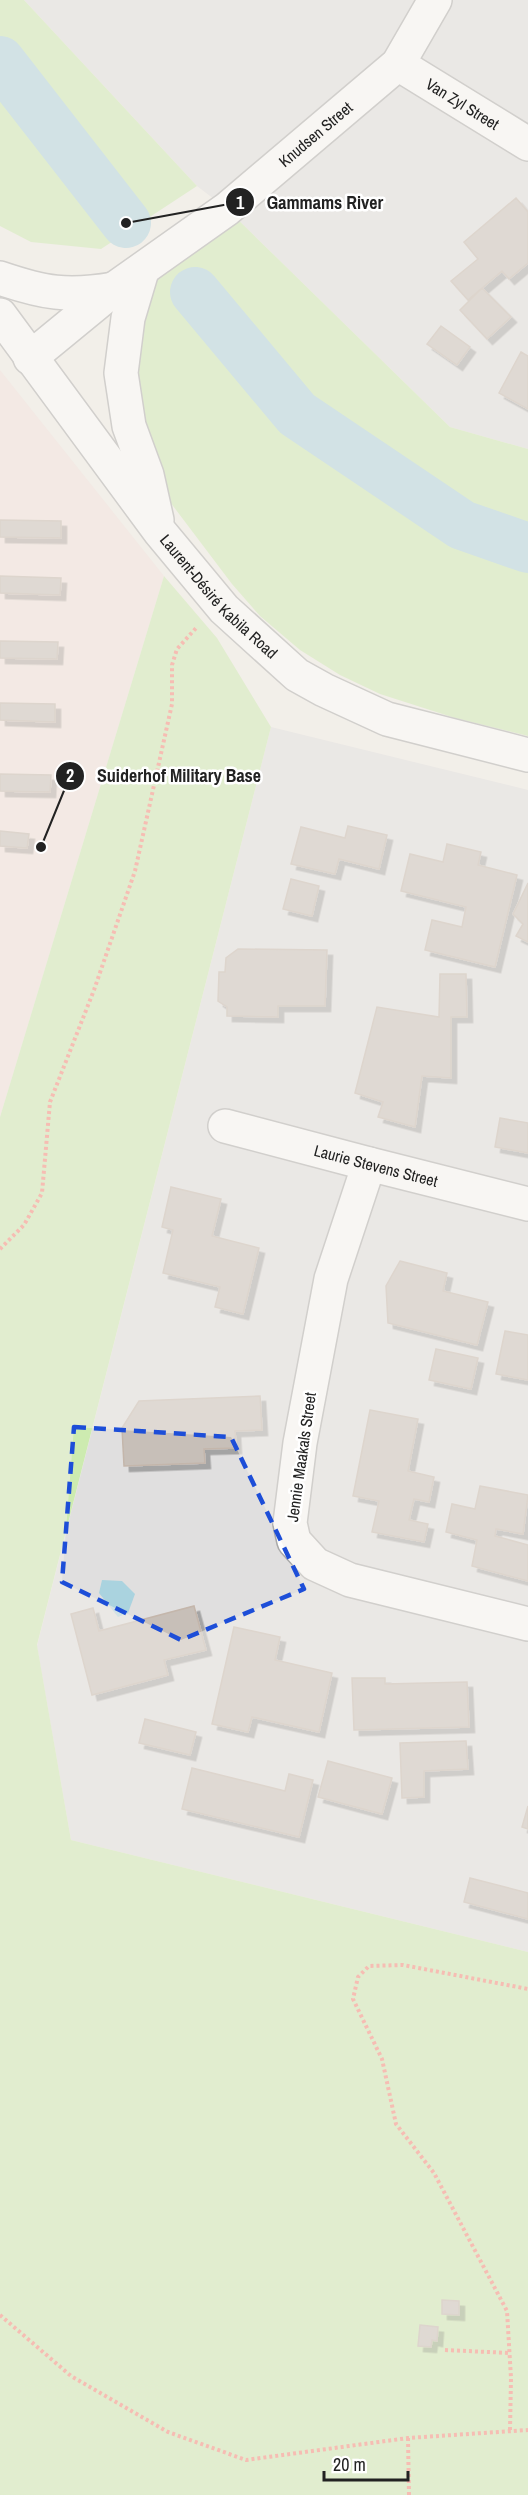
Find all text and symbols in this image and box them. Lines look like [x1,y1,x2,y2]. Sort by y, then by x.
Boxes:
street label: Van Zyl Street [422,73,504,135]
street label: Knudsen Street [274,96,357,172]
callout: Gammams River [225,184,396,220]
text: 1 [236,190,245,215]
text: Gammams River [267,190,384,215]
street label: Laurent-Désiré Kabila Road [155,529,283,663]
callout: Suiderhof Military Base [55,758,273,794]
text: 2 [66,763,74,788]
text: Suiderhof Military Base [97,763,261,788]
street label: Laurie Stevens Street [312,1139,440,1192]
street label: Jennie Maakals Street [281,1390,321,1523]
scale bar [324,2444,408,2482]
text: 20 m [333,2452,366,2477]

